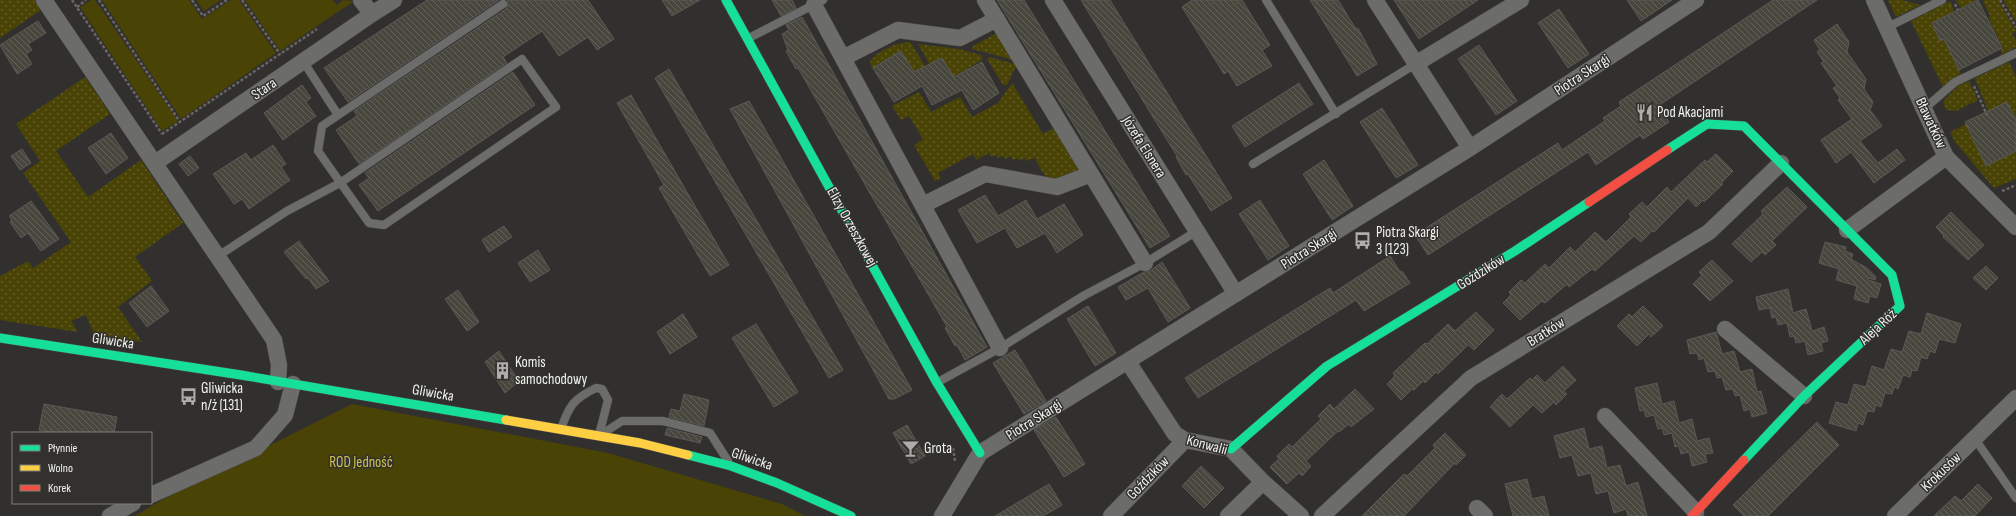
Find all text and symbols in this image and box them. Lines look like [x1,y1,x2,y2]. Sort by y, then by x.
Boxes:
street label: Piotra Skargi [1551,50,1614,100]
street label: Stara [248,74,280,104]
street label: Bławatków [1911,95,1951,152]
restaurant icon: Pod Akacjami [1634,102,1654,122]
place label: Pod Akacjami [1657,103,1723,122]
street label: Józefa Elsnera [1117,112,1171,182]
street label: Elizy Orzeszkowej [822,184,882,270]
place label: Piotra Skargi 3 (123) [1376,223,1439,259]
street label: Piotra Skargi [1277,224,1341,274]
bus stop icon: Piotra Skargi 3 (123) [1353,231,1373,251]
street label: Goździków [1453,250,1509,294]
street label: Aleja Róż [1855,304,1901,350]
street label: Bratków [1524,313,1569,351]
street label: Gliwicka [91,328,136,354]
place label: Komis samochodowy [515,353,587,389]
building icon: Komis samochodowy [492,361,512,381]
place label: Gliwicka n/ż (131) [201,379,243,415]
street label: Gliwicka [411,380,456,406]
bus stop icon: Gliwicka n/ż (131) [178,387,198,407]
street label: Piotra Skargi [1002,395,1066,445]
street label: Konwalii [1184,430,1230,460]
legend [12,432,152,504]
bar icon: Grota [901,438,921,458]
place label: Grota [924,439,952,458]
text: Płynnie [48,441,78,456]
street label: Gliwicka [729,443,775,475]
street label: Krokusów [1917,448,1966,496]
street label: Goździków [1123,452,1174,504]
park label: ROD Jedność [329,453,393,472]
text: Wolno [48,461,73,476]
text: Korek [48,481,71,496]

